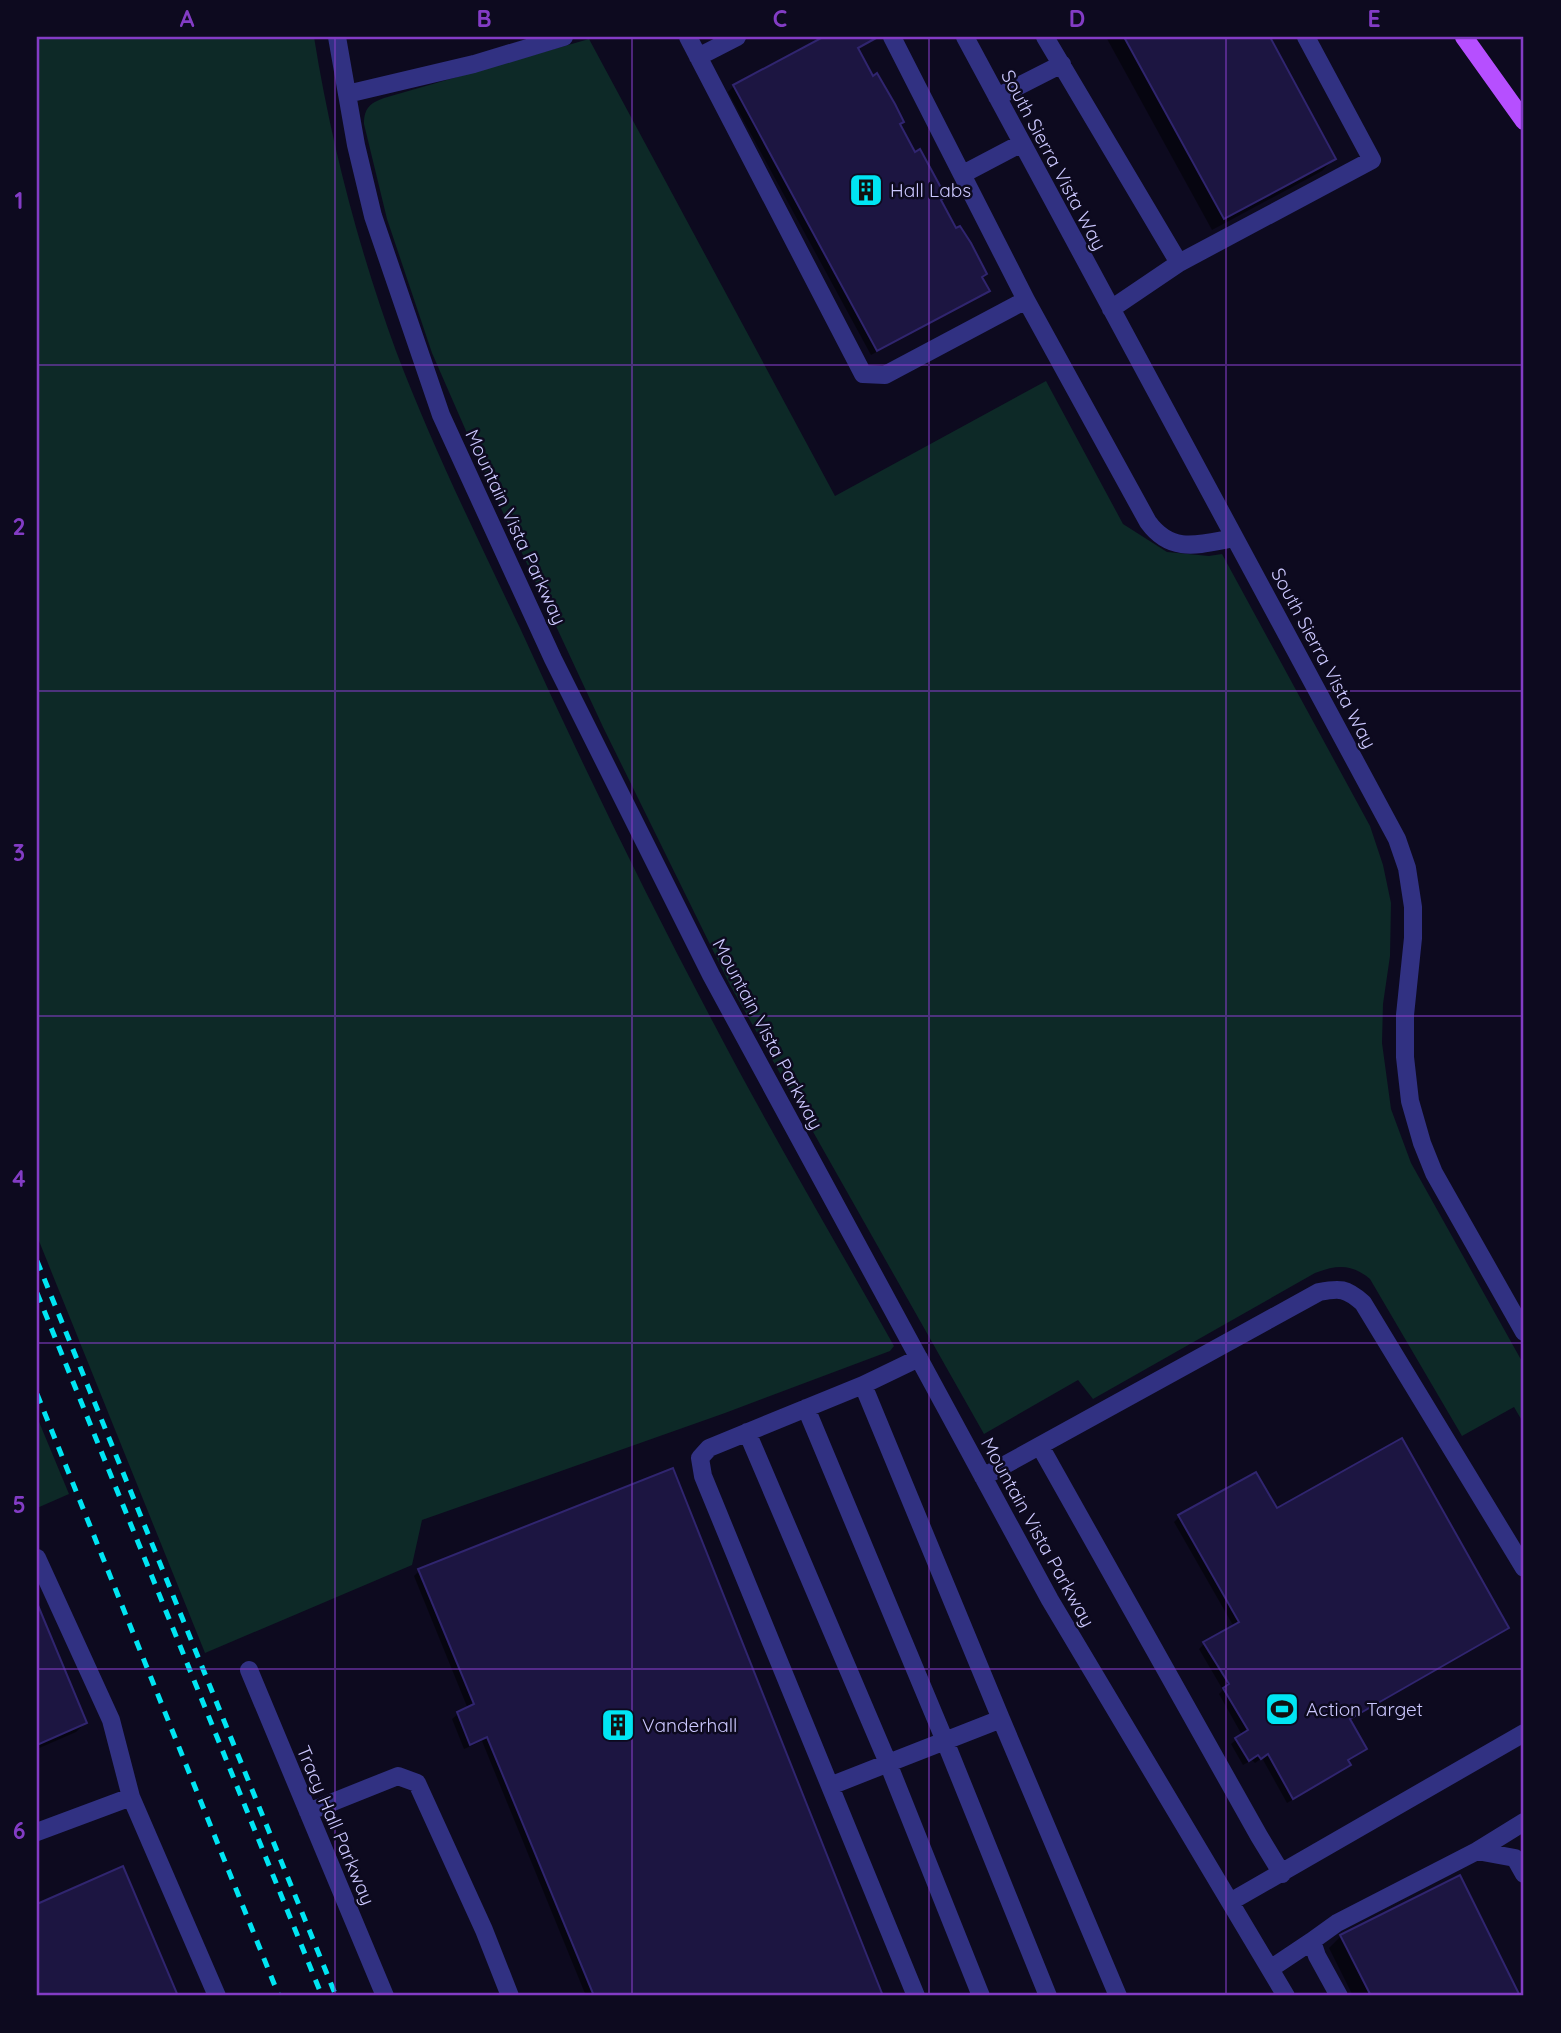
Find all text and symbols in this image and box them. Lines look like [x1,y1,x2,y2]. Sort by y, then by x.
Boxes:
text: A [180,4,195,33]
text: B [476,4,492,33]
text: C [773,4,787,33]
text: D [1069,4,1085,33]
text: E [1367,4,1381,33]
street label: South Sierra Vista Way [996,66,1112,254]
building icon: Hall Labs [847,171,885,209]
place label: Hall Labs [890,178,971,202]
text: 1 [15,186,23,215]
street label: Mountain Vista Parkway [460,425,572,629]
text: 2 [12,512,26,541]
street label: South Sierra Vista Way [1266,564,1382,752]
text: 3 [13,838,25,867]
street label: Mountain Vista Parkway [707,934,829,1134]
text: 4 [12,1164,26,1193]
street label: Mountain Vista Parkway [976,1433,1100,1631]
text: 5 [12,1490,26,1519]
sports icon: Action Target [1263,1690,1301,1728]
place label: Action Target [1306,1697,1423,1721]
building icon: Vanderhall [599,1706,637,1744]
place label: Vanderhall [642,1713,738,1737]
street label: Tracy Hall Parkway [292,1742,380,1908]
text: 6 [13,1816,25,1845]

